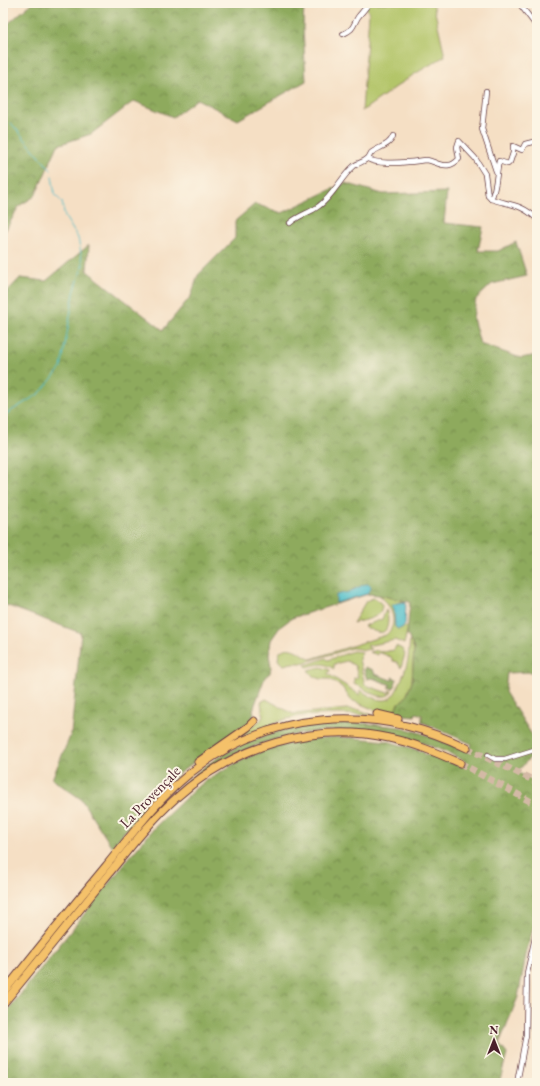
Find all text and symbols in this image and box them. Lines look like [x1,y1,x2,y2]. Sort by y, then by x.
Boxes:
street label: La Provençale [115,761,184,832]
north arrow [474,1020,514,1060]
text: N [490,1023,499,1037]

